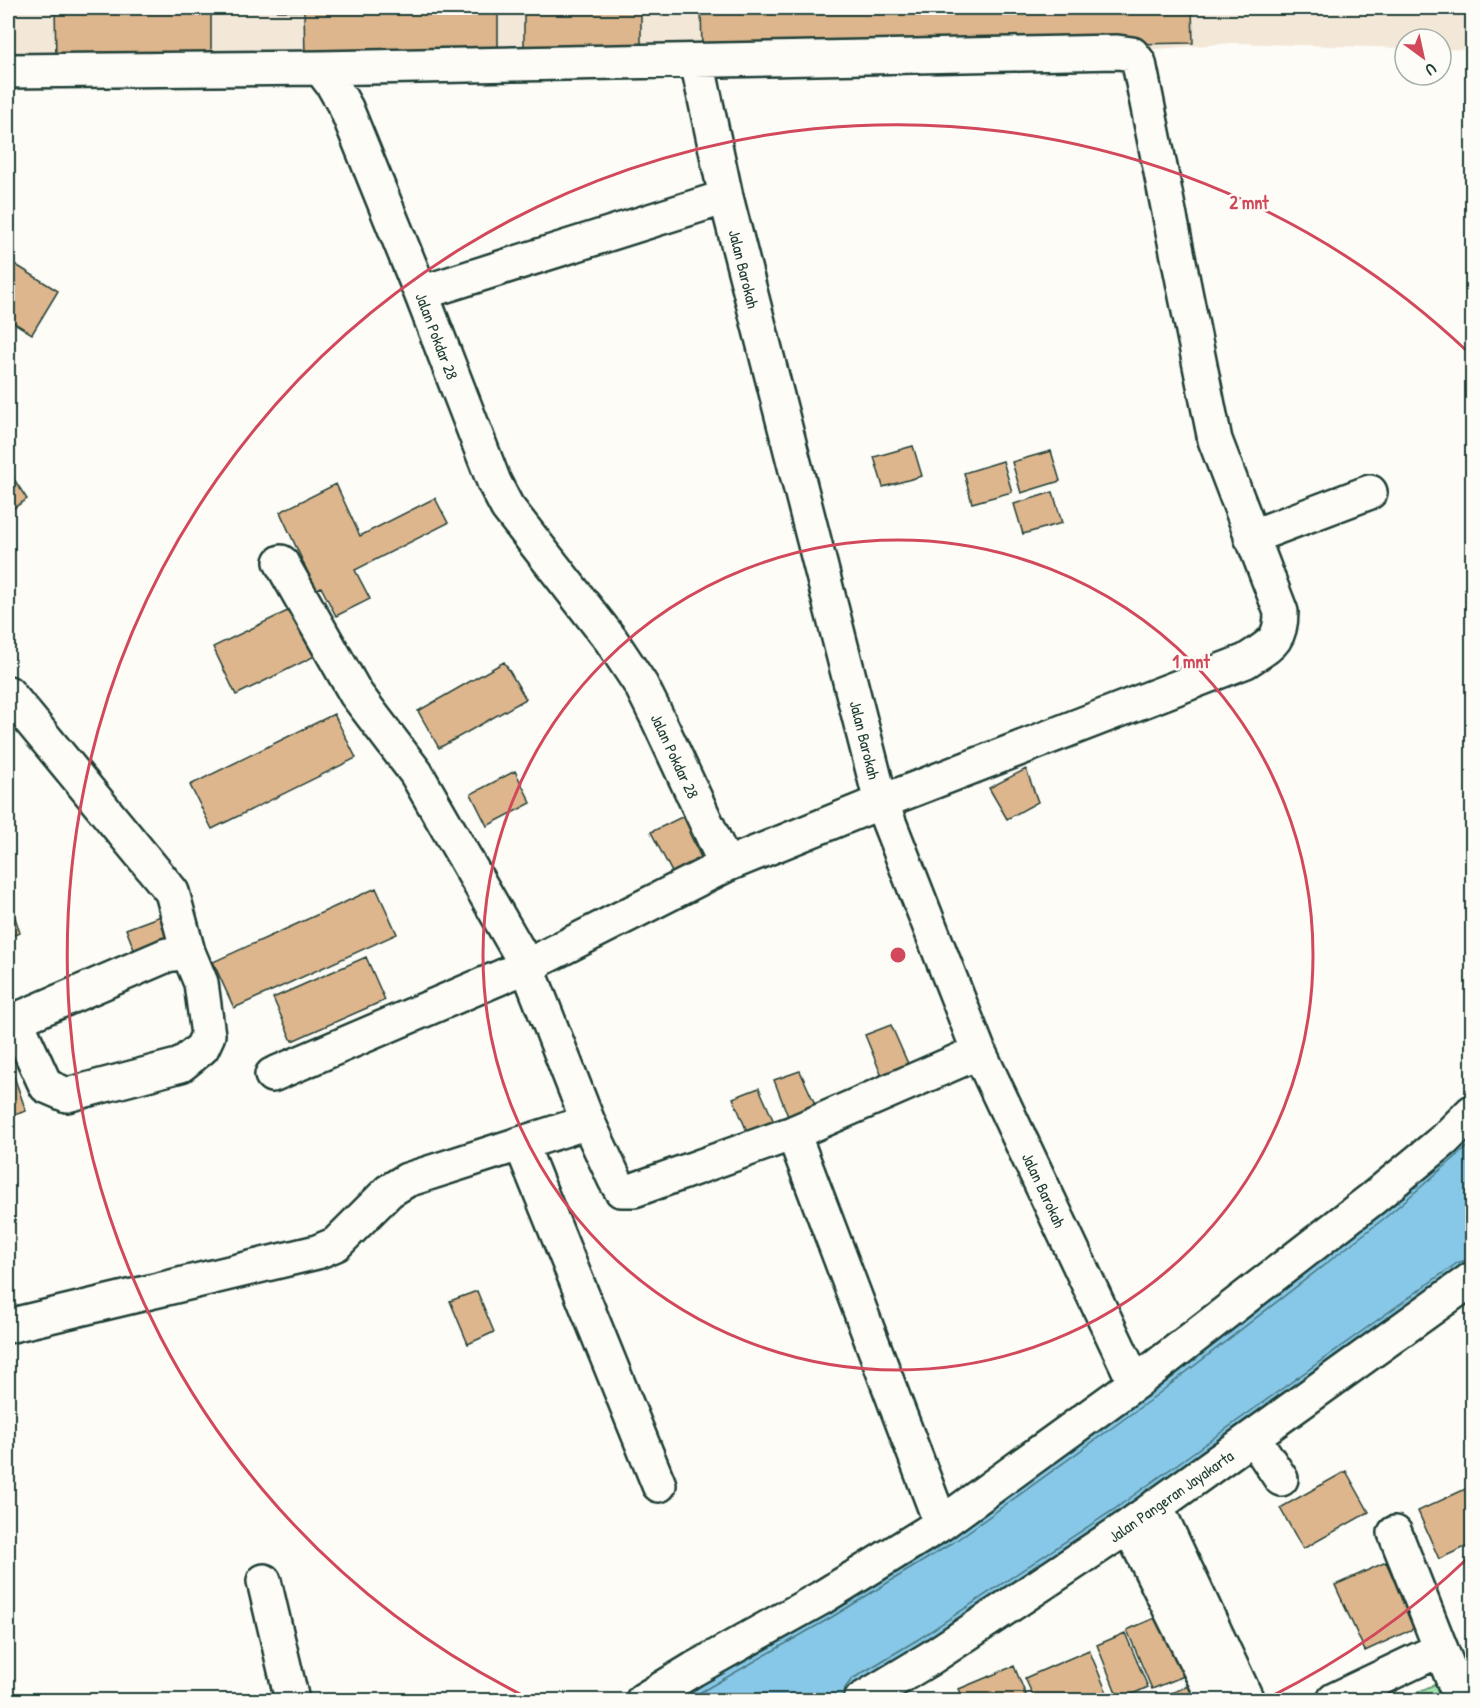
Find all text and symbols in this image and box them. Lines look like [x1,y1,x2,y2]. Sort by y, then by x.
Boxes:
north arrow [1393,27,1453,87]
text: U [1421,58,1441,81]
text: 2 mnt [1229,190,1269,215]
street label: Jalan Barokah [724,227,764,311]
street label: Jalan Pokdar 28 [410,289,464,383]
text: 1 mnt [1172,649,1210,674]
street label: Jalan Barokah [845,698,885,782]
street label: Jalan Pokdar 28 [646,710,704,802]
centre of rings [888,945,908,965]
street label: Jalan Barokah [1017,1149,1071,1231]
street label: Jalan Pangeran Jayakarta [1104,1445,1238,1547]

